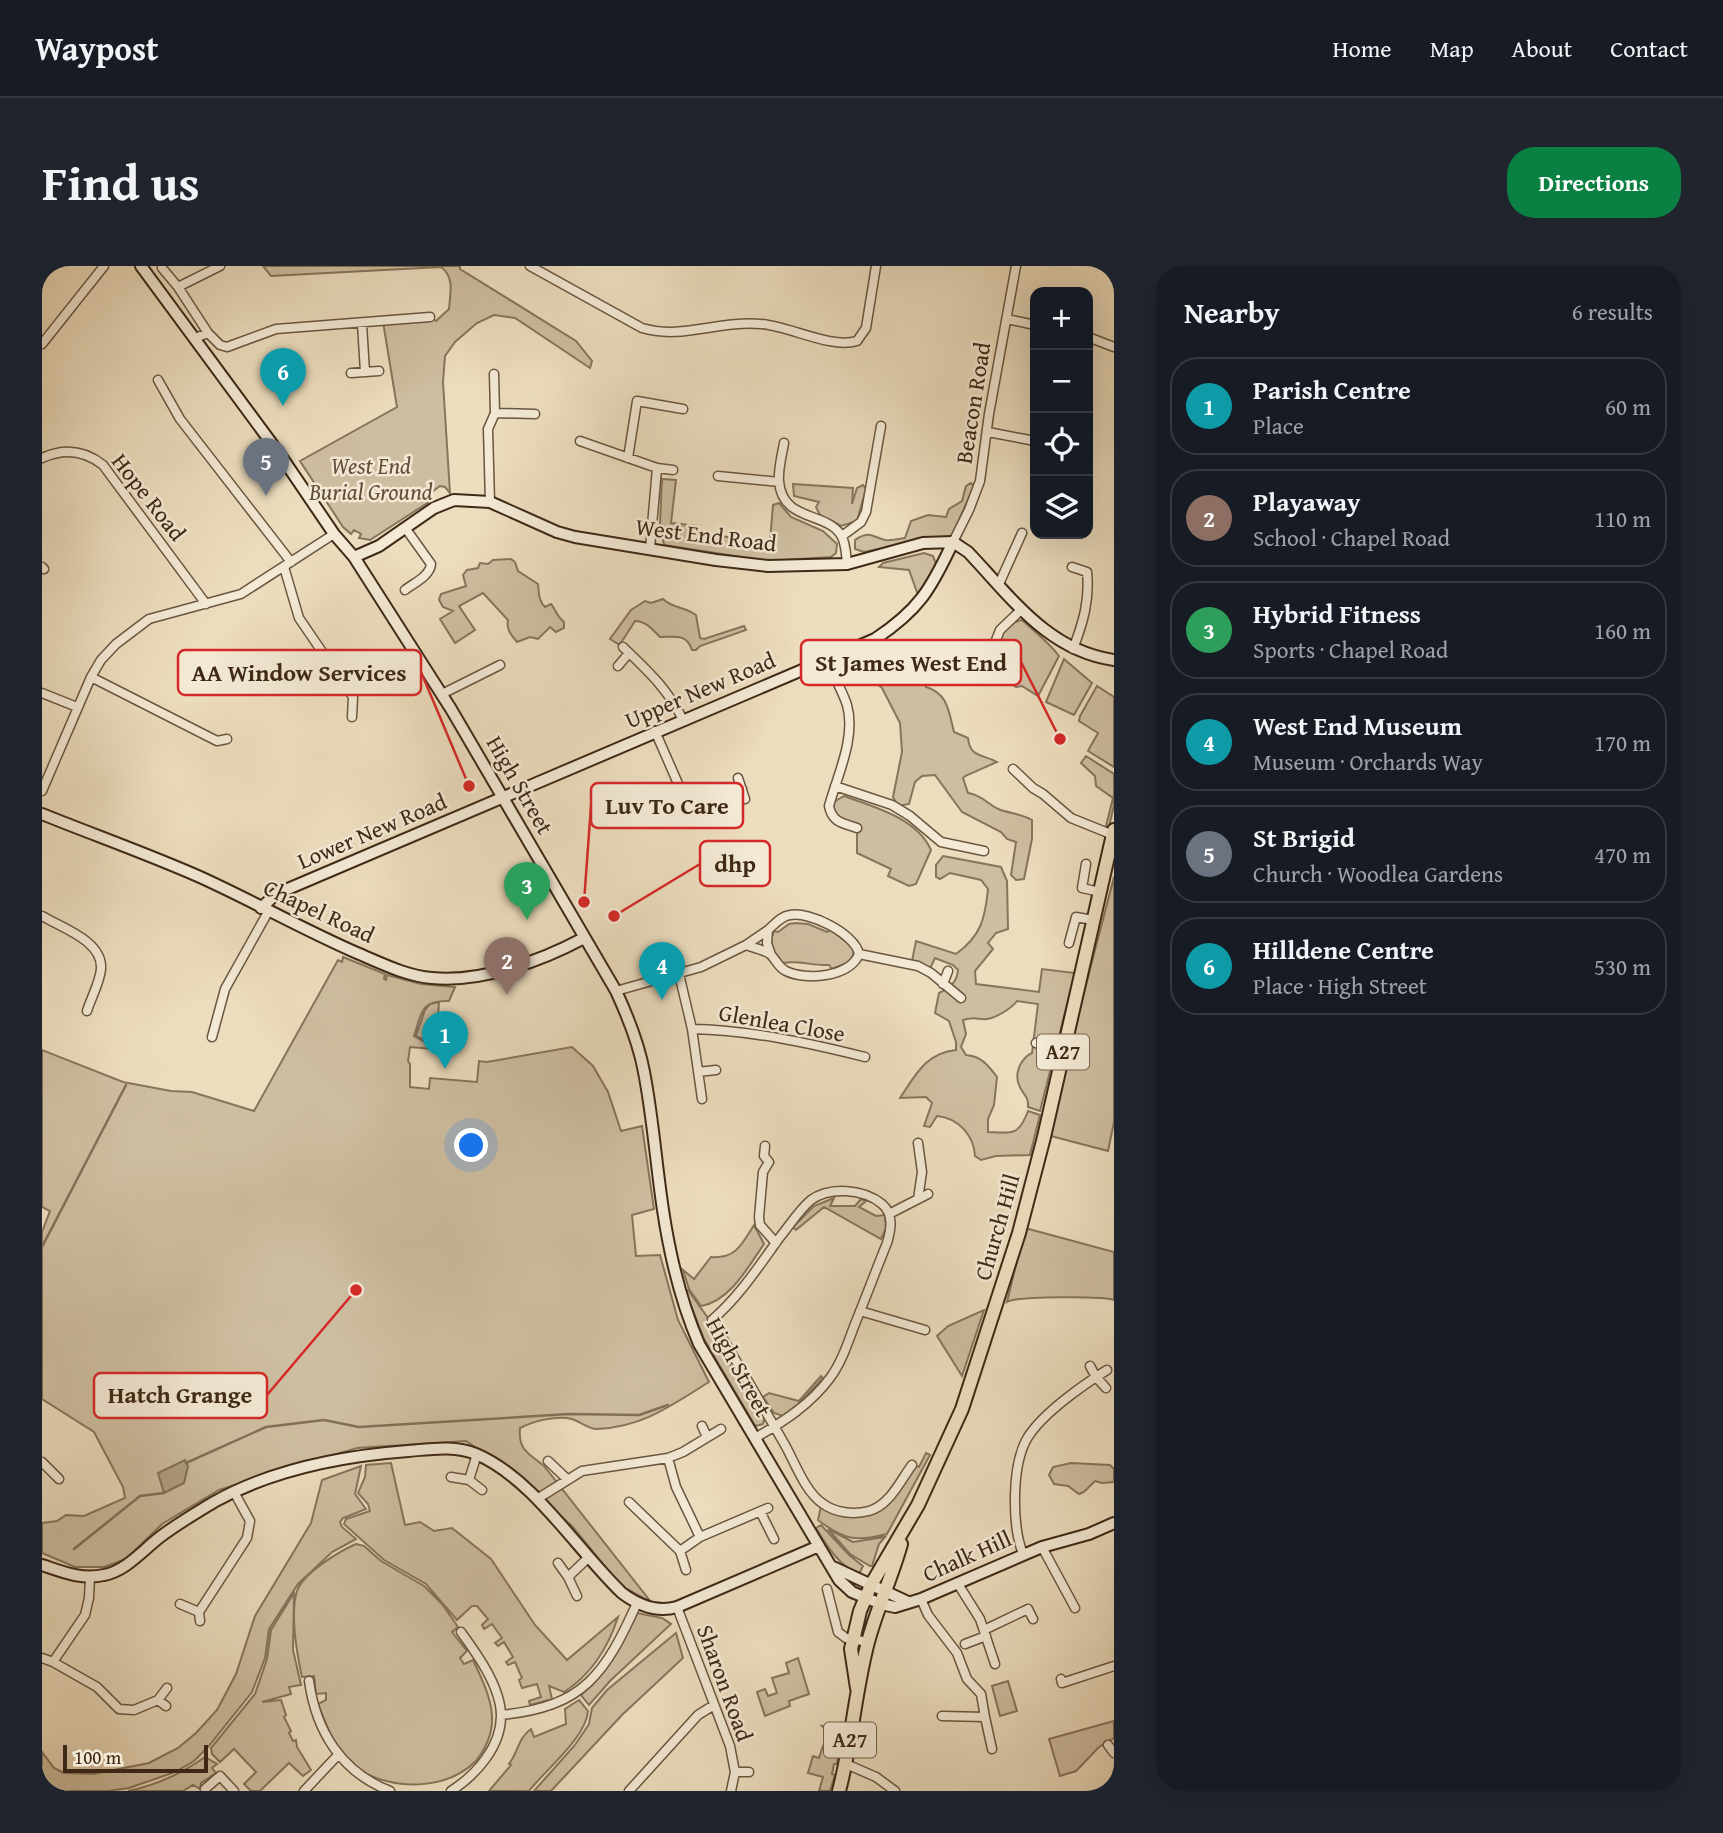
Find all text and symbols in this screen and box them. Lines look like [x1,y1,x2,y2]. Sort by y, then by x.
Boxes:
text: Waypost [35,24,159,72]
text: Home [1333,31,1392,66]
text: Map [1430,31,1474,66]
text: About [1512,31,1572,66]
text: Contact [1610,31,1688,66]
text: Find us [42,146,200,218]
button: Directions [1507,147,1681,218]
map controls [1030,287,1093,539]
button: + [1030,287,1093,350]
text: Nearby [1184,290,1280,334]
text: 6 results [1572,295,1653,328]
street label: Beacon Road [947,339,999,466]
pin: 6 [260,348,306,406]
button: − [1030,350,1093,413]
text: Parish Centre [1253,370,1411,409]
text: 1 [1203,390,1215,423]
text: 60 m [1605,390,1651,423]
text: Place [1253,409,1304,442]
button: locate [1030,413,1093,476]
pin: 5 [243,438,289,496]
street label: Hope Road [105,446,195,548]
park label: West End Burial Ground [308,449,433,508]
button: layers [1030,476,1093,539]
text: Playaway [1253,482,1360,521]
text: 2 [1203,502,1215,535]
text: 110 m [1594,502,1651,535]
street label: West End Road [634,509,779,560]
text: School · Chapel Road [1253,521,1450,554]
text: Hybrid Fitness [1253,594,1421,633]
text: 3 [1203,614,1215,647]
text: 160 m [1594,614,1651,647]
text: Sports · Chapel Road [1253,633,1448,666]
callout: St James West End [801,640,1021,685]
street label: Upper New Road [619,643,781,736]
text: St James West End [815,645,1007,680]
callout: AA Window Services [178,650,421,695]
text: AA Window Services [191,655,407,690]
text: West End Museum [1253,706,1462,745]
text: 4 [1203,726,1215,759]
text: 170 m [1594,726,1651,759]
street label: High Street [479,729,562,840]
text: Museum · Orchards Way [1253,745,1483,778]
callout: Luv To Care [591,783,743,828]
street label: Lower New Road [292,784,452,877]
text: Luv To Care [605,788,729,823]
text: St Brigid [1253,818,1355,857]
text: 5 [1203,838,1215,871]
text: 470 m [1594,838,1651,871]
callout: dhp [700,841,770,886]
text: dhp [714,846,756,881]
text: Church · Woodlea Gardens [1253,857,1503,890]
pin: 3 [504,862,550,920]
street label: Chapel Road [258,870,381,951]
text: Hilldene Centre [1253,930,1434,969]
pin: 2 [484,937,530,995]
pin: 4 [639,942,685,1000]
text: 6 [1203,950,1215,983]
text: 530 m [1594,950,1651,983]
text: Place · High Street [1253,969,1427,1002]
street label: Glenlea Close [716,995,848,1050]
pin: 1 [422,1011,468,1069]
road number: A27 [1037,1034,1089,1070]
your location [454,1128,488,1162]
street label: Church Hill [966,1170,1027,1284]
street label: High Street [699,1311,780,1423]
callout: Hatch Grange [94,1373,267,1418]
text: Hatch Grange [108,1377,252,1412]
street label: Chalk Hill [917,1521,1017,1590]
street label: Sharon Road [689,1620,762,1746]
road number: A27 [824,1722,876,1758]
scale bar [63,1742,208,1774]
text: 100 m [74,1743,121,1771]

